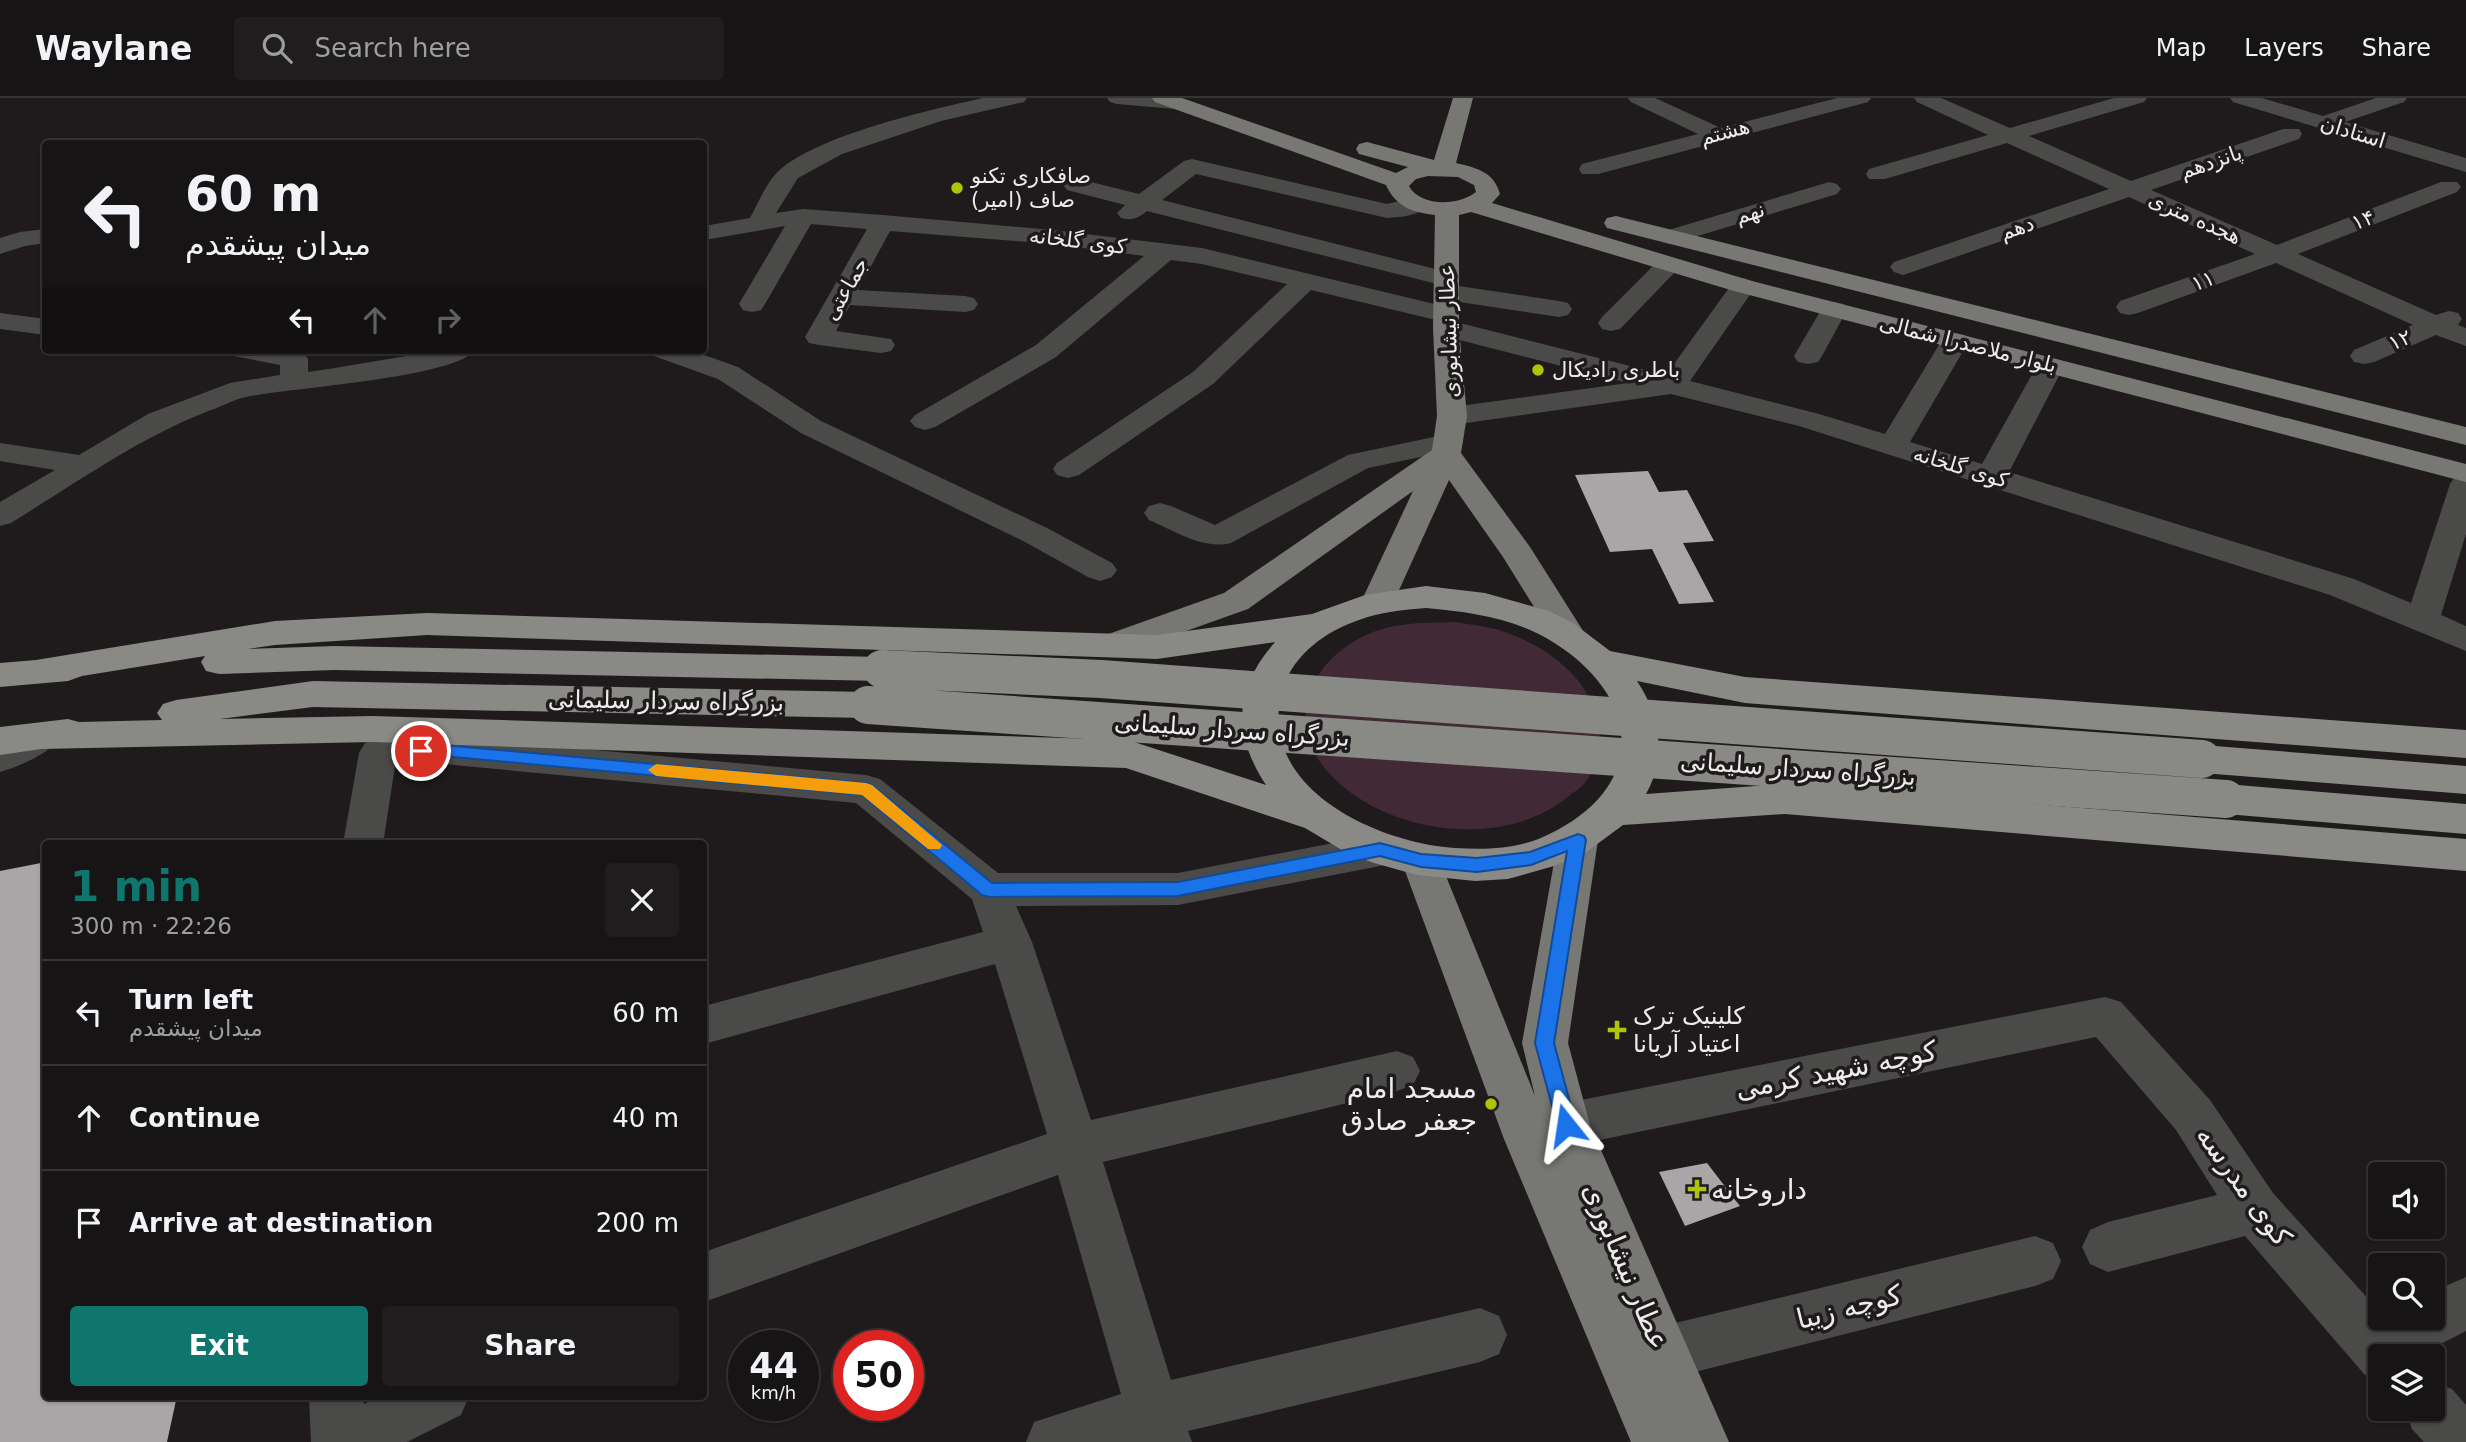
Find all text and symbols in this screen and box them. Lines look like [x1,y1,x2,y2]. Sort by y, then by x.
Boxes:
search box [234,17,724,80]
text: Waylane [35,29,192,68]
icon: search [258,29,296,67]
text: Search here [314,33,471,63]
text: Map [2156,34,2206,62]
text: Layers [2244,34,2324,62]
text: Share [2362,34,2431,62]
street label: استادان [2318,111,2388,153]
street label: هشتم [1698,114,1753,151]
street label: پانزدهم [2177,140,2246,185]
place label: صافکاری تکنو صاف (امیر) [970,164,1091,212]
text: 60 m [185,166,321,223]
icon: left [70,168,161,259]
marker: صافکاری تکنو صاف (امیر) [949,180,965,196]
street label: هجده متری [2145,187,2245,249]
street label: نهم [1732,197,1768,230]
street label: ۱۴ [2348,205,2378,235]
street label: دهم [1997,211,2037,246]
street label: کوی گلخانه [1028,223,1128,259]
text: میدان پیشقدم [185,225,371,263]
street label: جماعتی [819,254,873,324]
street label: عطار نیشابوری [1435,264,1463,398]
street label: ۱۱ [2188,266,2218,296]
icon: left [283,301,321,339]
icon: ahead [356,301,394,339]
icon: right [429,301,467,339]
street label: بلوار ملاصدرا شمالی [1877,310,2059,378]
street label: ۱۲ [2385,324,2415,356]
place label: باطری رادیکال [1552,358,1680,382]
marker: باطری رادیکال [1530,362,1546,378]
street label: کوی گلخانه [1911,441,2011,493]
street label: بزرگراه سردار سلیمانی [548,685,784,717]
street label: بزرگراه سردار سلیمانی [1113,708,1351,752]
pin [391,721,451,781]
icon: arrive [402,732,440,770]
street label: بزرگراه سردار سلیمانی [1679,747,1917,791]
text: 1 min [70,862,202,911]
button: close [605,863,679,937]
text: 300 m · 22:26 [70,913,232,939]
text: Turn left [129,985,253,1015]
icon: left [70,994,108,1032]
text: 60 m [612,998,679,1028]
place label: کلینیک ترک اعتیاد آریانا [1633,1002,1745,1058]
text: میدان پیشقدم [129,1015,263,1041]
marker: کلینیک ترک اعتیاد آریانا [1607,1020,1627,1040]
street label: کوچه شهید کرمی [1732,1034,1940,1106]
place label: مسجد امام جعفر صادق [1341,1072,1477,1137]
position arrow [1529,1088,1603,1162]
marker: مسجد امام جعفر صادق [1483,1096,1499,1112]
icon: ahead [70,1099,108,1137]
text: Continue [129,1103,260,1133]
text: 40 m [612,1103,679,1133]
street label: کوی مدرسه [2189,1120,2299,1253]
map controls [2368,1162,2445,1421]
button: sound [2368,1162,2445,1239]
place label: داروخانه [1711,1173,1807,1206]
street label: عطار نیشابوری [1576,1178,1676,1354]
marker: داروخانه [1689,1181,1705,1197]
icon: arrive [70,1204,108,1242]
text: Arrive at destination [129,1208,433,1238]
text: 200 m [596,1208,679,1238]
button: search [2368,1253,2445,1330]
street label: کوچه زیبا [1793,1278,1906,1336]
button: Exit [70,1306,368,1386]
button: Share [382,1306,679,1386]
speed limit sign: 50 [833,1330,924,1421]
button: layers [2368,1344,2445,1421]
text: 44 [749,1346,798,1386]
text: km/h [751,1382,796,1403]

